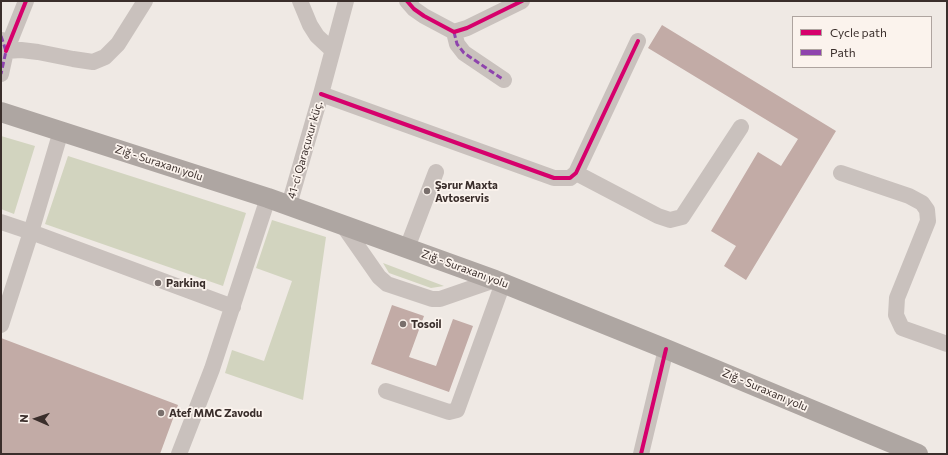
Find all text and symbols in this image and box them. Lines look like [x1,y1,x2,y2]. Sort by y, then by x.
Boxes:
legend [792,16,932,68]
text: Cycle path [830,25,887,39]
text: Path [830,45,856,59]
street label: 41-ci Qaraçuxur küç. [285,100,325,200]
street label: Zığ - Suraxanı yolu [113,143,205,183]
place label: Şərur Maxta Avtoservis [435,178,498,204]
marker: Şərur Maxta Avtoservis [422,186,432,196]
street label: Zığ - Suraxanı yolu [420,247,510,291]
place label: Parkinq [166,276,206,290]
marker: Parkinq [153,278,163,288]
place label: Tosoil [411,317,442,331]
marker: Tosoil [398,319,408,329]
street label: Zığ - Suraxanı yolu [720,366,810,414]
north arrow [16,399,56,439]
place label: Atef MMC Zavodu [169,406,262,420]
marker: Atef MMC Zavodu [156,408,166,418]
text: N [17,414,30,423]

